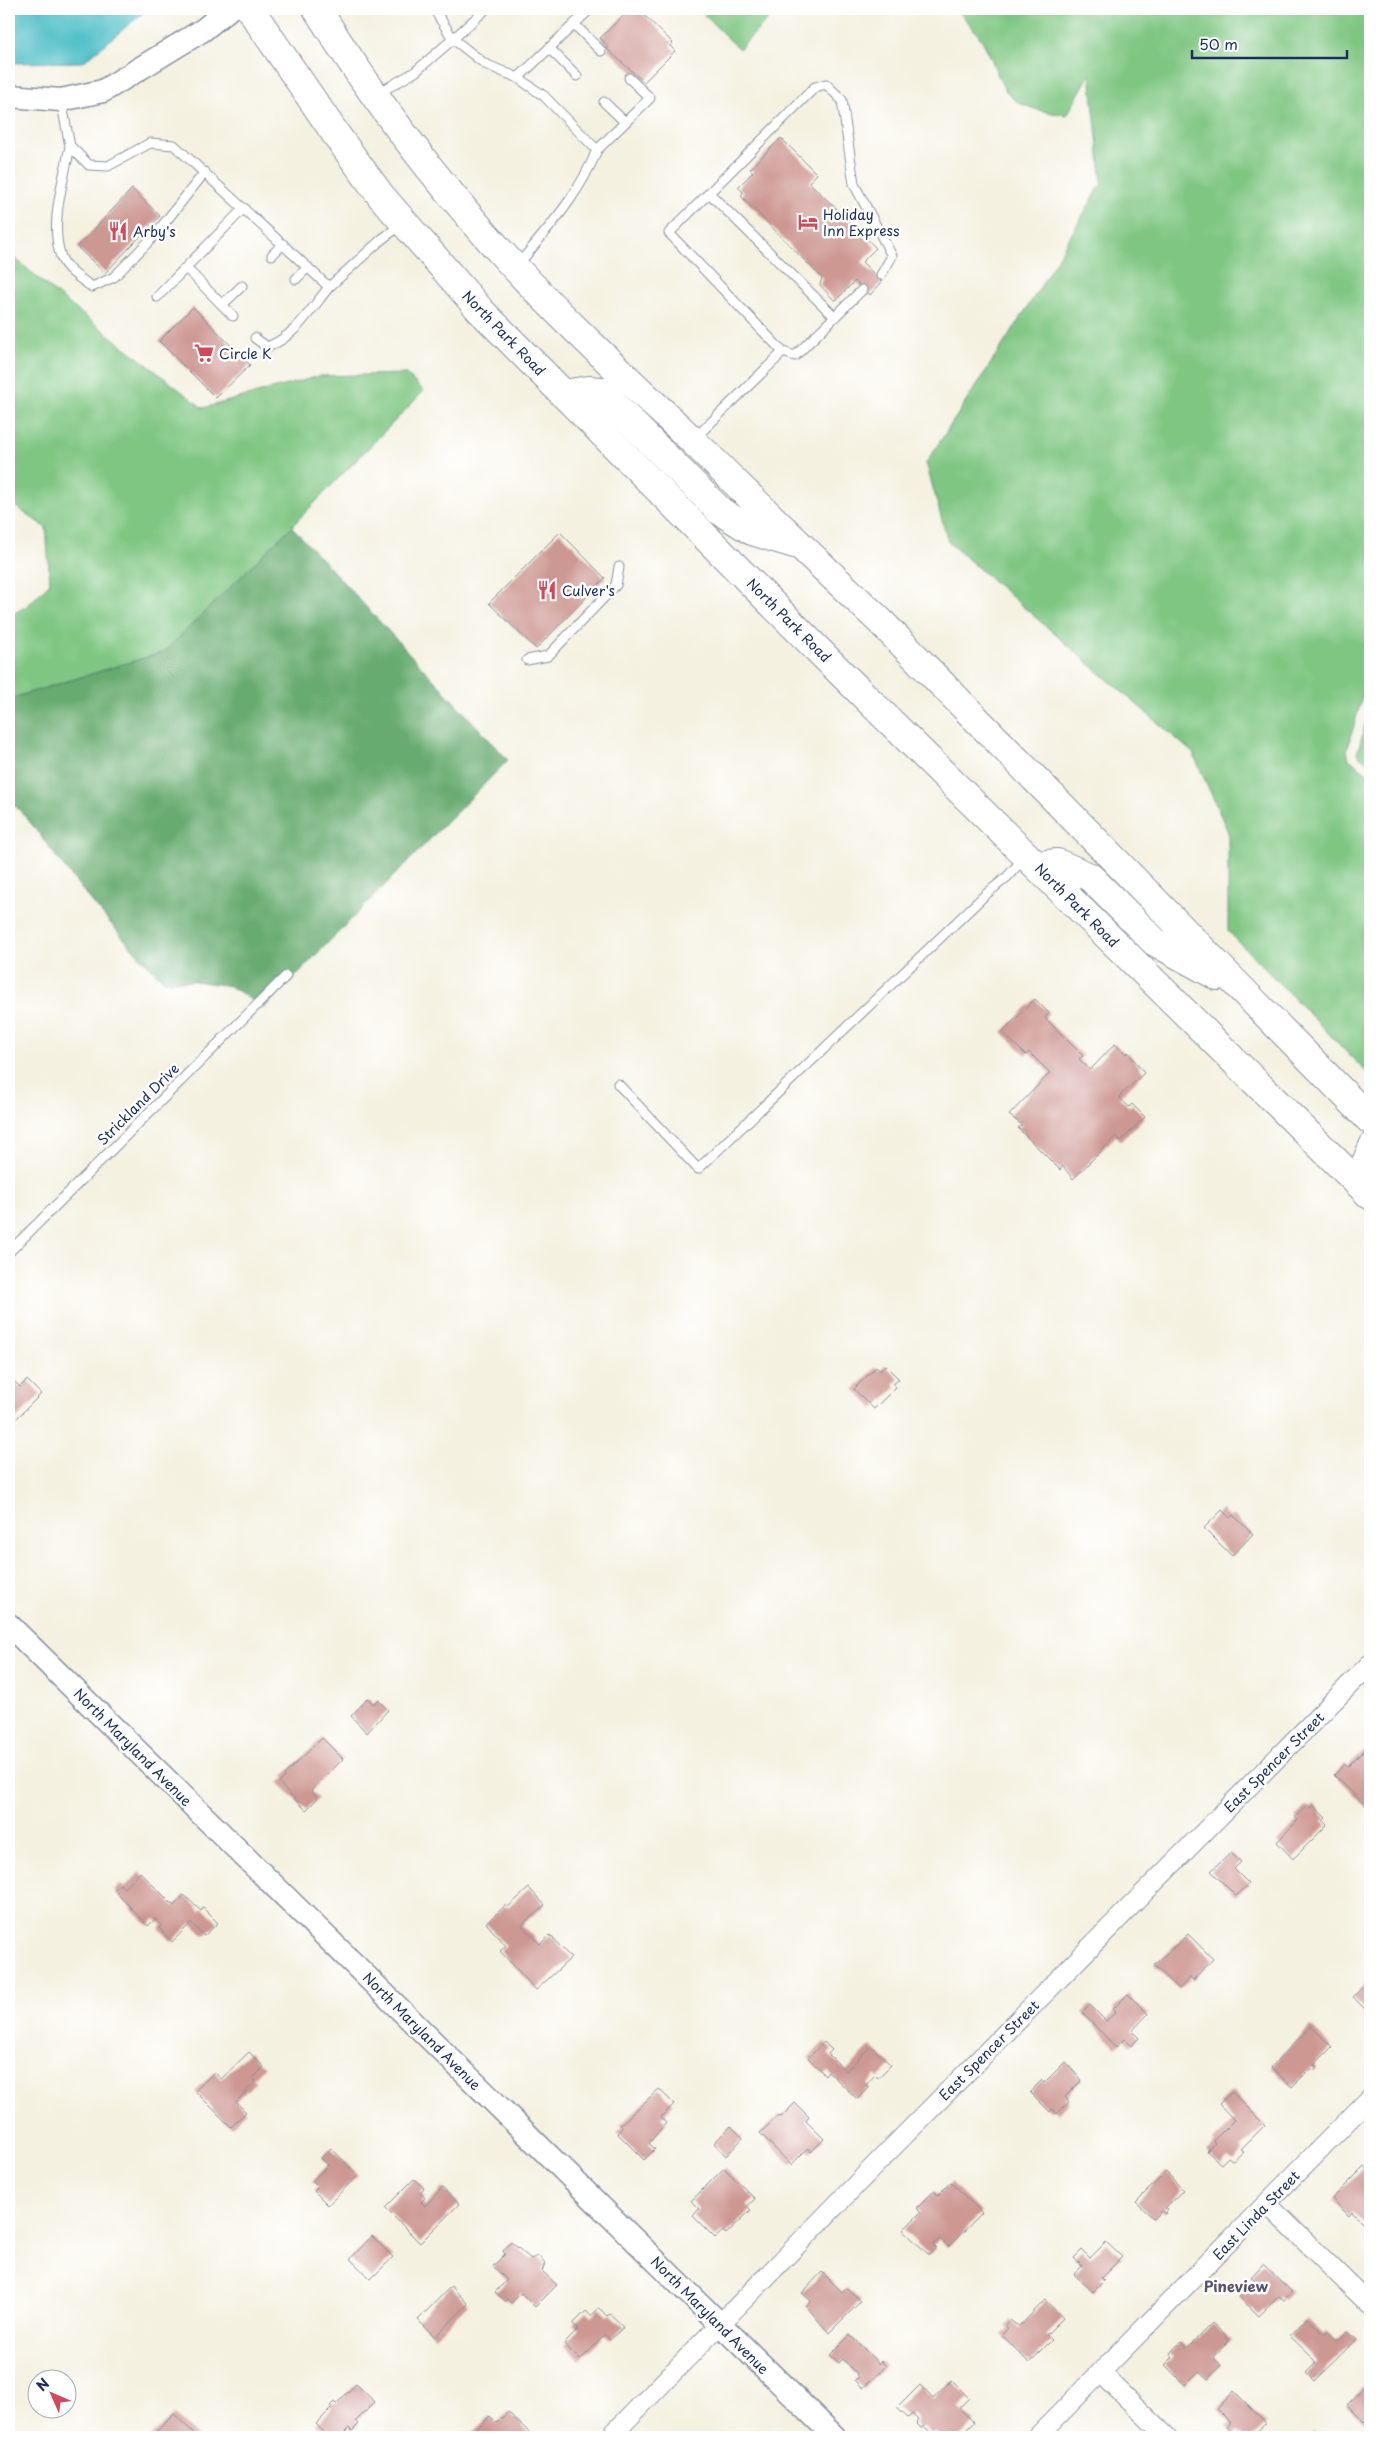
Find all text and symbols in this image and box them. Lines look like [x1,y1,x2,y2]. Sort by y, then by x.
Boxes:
scale bar [1192,28,1346,60]
text: 50 m [1199,32,1238,55]
place label: Holiday Inn Express [823,204,900,241]
hotel icon: Holiday Inn Express [797,211,819,233]
restaurant icon: Arby's [107,220,129,242]
place label: Arby's [133,221,176,242]
street label: North Park Road [458,286,550,381]
supermarket icon: Circle K [193,342,215,364]
place label: Circle K [219,343,272,364]
street label: North Park Road [742,573,836,667]
restaurant icon: Culver's [536,579,558,601]
place label: Culver's [562,580,615,601]
street label: North Park Road [1030,858,1124,952]
street label: Strickland Drive [92,1058,184,1150]
street label: North Maryland Avenue [69,1683,197,1811]
street label: East Spencer Street [1219,1707,1329,1817]
street label: North Maryland Avenue [358,1967,486,2095]
street label: East Spencer Street [934,1995,1044,2105]
street label: East Linda Street [1208,2165,1304,2264]
street label: North Maryland Avenue [646,2251,774,2379]
district label: Pineview [1204,2274,1269,2297]
north arrow [28,2368,78,2418]
text: N [31,2373,54,2396]

